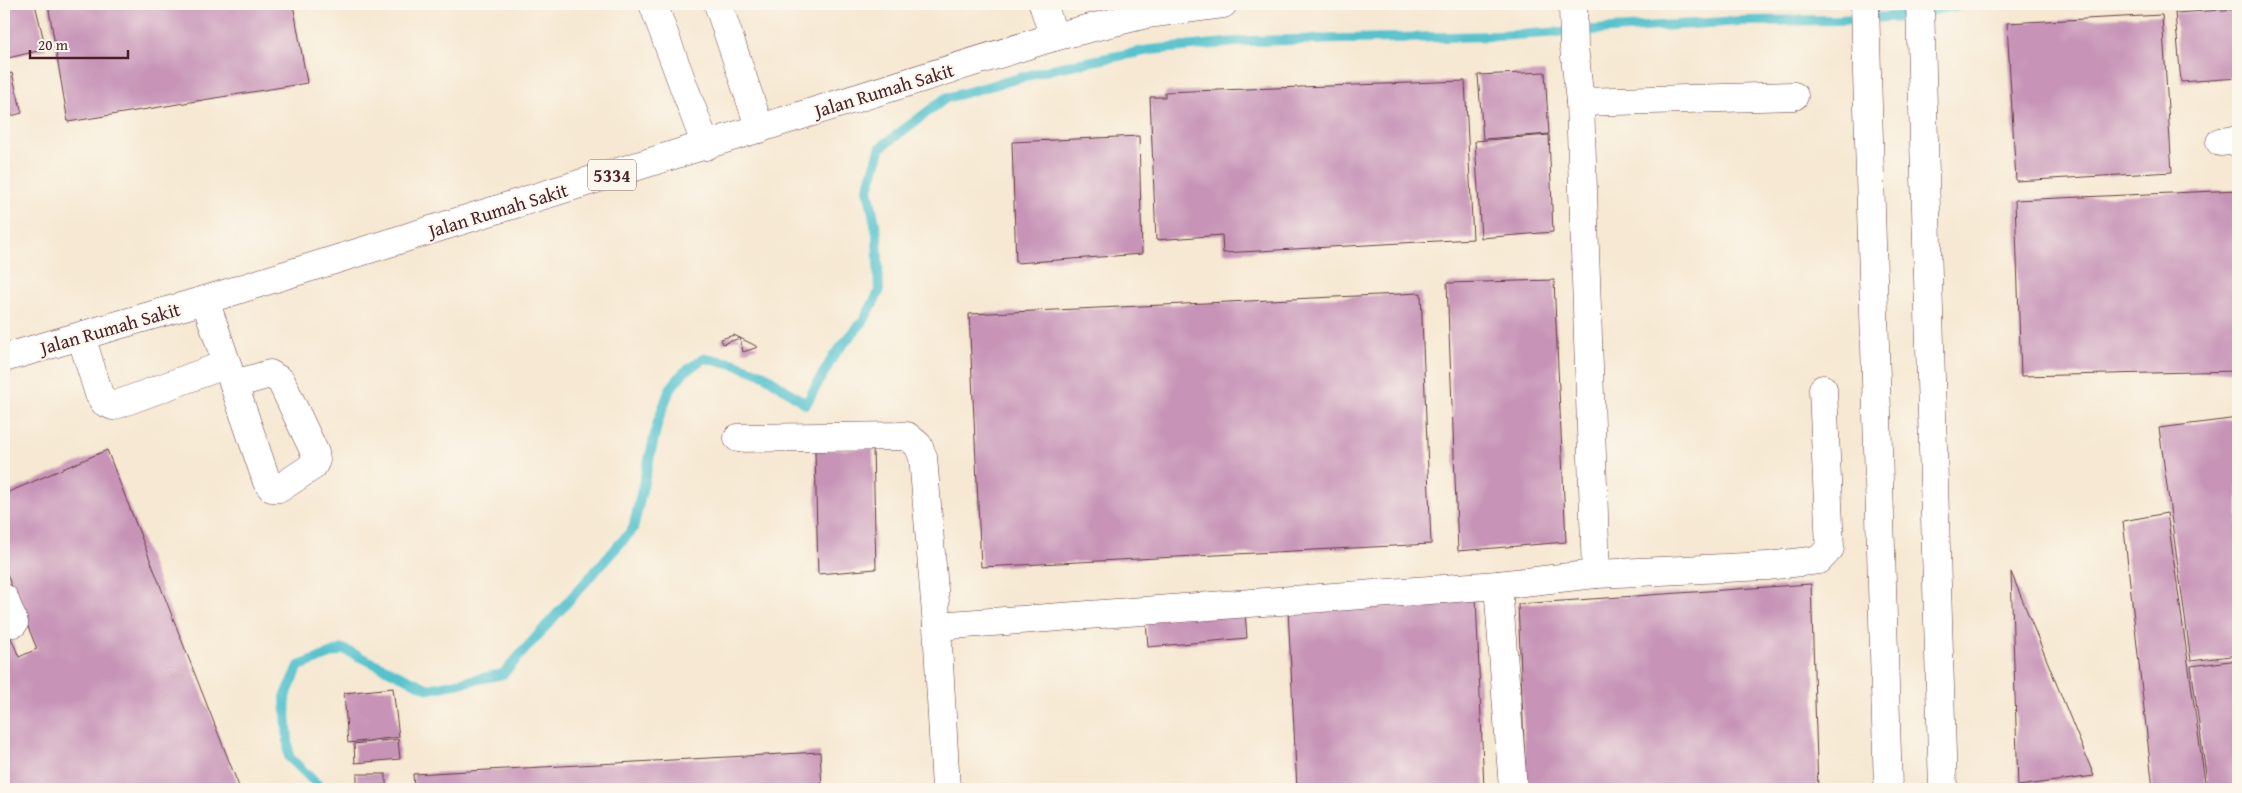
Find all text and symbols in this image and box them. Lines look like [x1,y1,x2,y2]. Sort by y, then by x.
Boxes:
scale bar [30,28,128,60]
text: 20 m [38,34,69,55]
street label: Jalan Rumah Sakit [809,55,958,125]
road number: 5334 [588,160,636,190]
street label: Jalan Rumah Sakit [423,175,572,245]
street label: Jalan Rumah Sakit [35,295,184,362]

